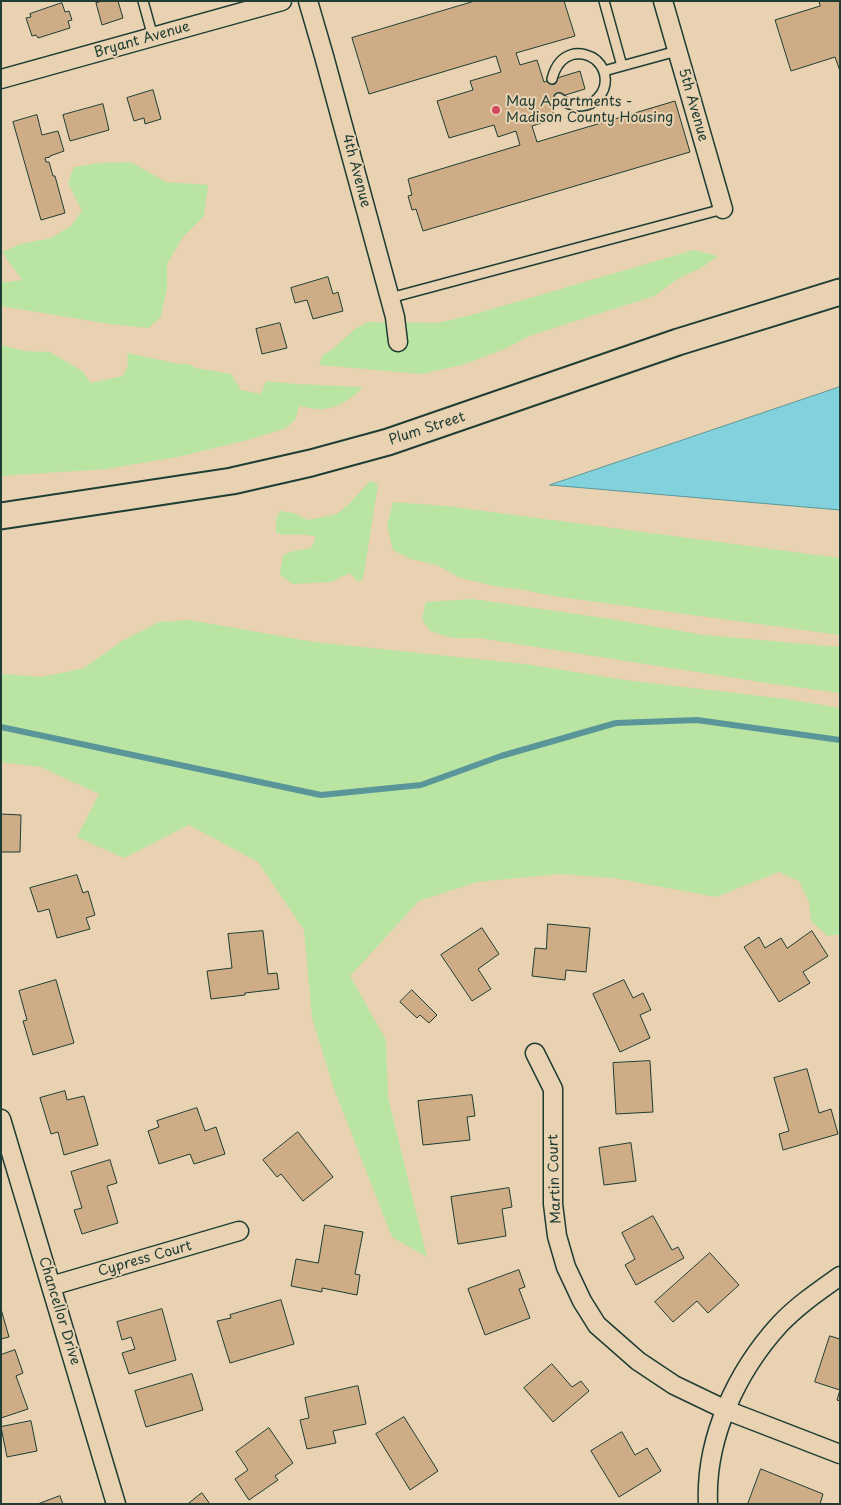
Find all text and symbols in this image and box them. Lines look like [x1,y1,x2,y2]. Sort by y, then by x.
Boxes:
street label: Bryant Avenue [92,18,192,62]
street label: 5th Avenue [675,66,711,144]
place label: May Apartments - Madison County Housing [506,94,673,126]
marker: May Apartments - Madison County Housing [490,104,502,116]
street label: 4th Avenue [338,132,374,210]
street label: Plum Street [387,409,467,449]
street label: Martin Court [545,1134,565,1224]
street label: Cypress Court [96,1238,194,1280]
street label: Chancellor Drive [35,1255,83,1367]

